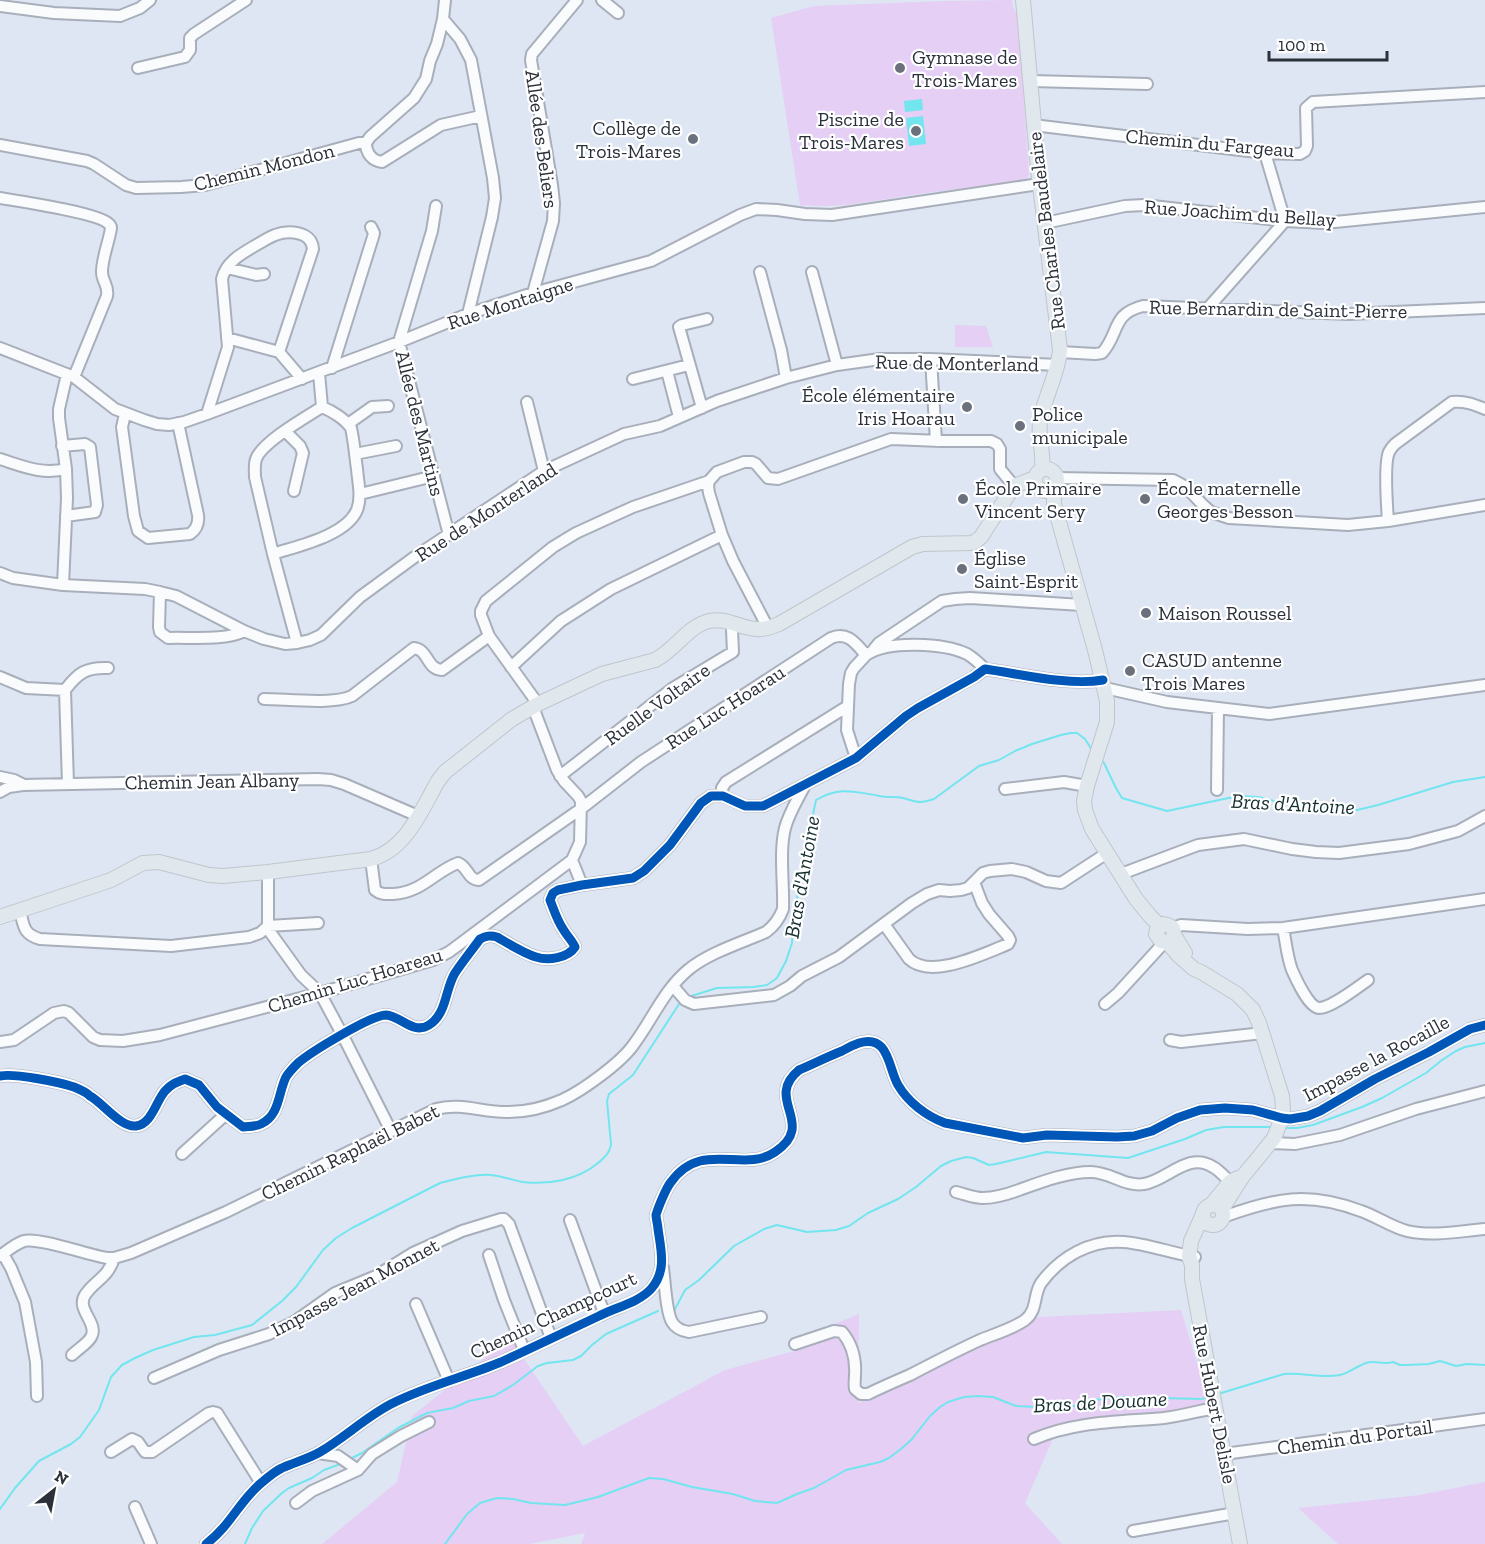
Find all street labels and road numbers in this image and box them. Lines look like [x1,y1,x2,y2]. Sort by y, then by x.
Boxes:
street label: Allée des Beliers [520,68,564,210]
street label: Chemin du Fargeau [1125,124,1295,162]
street label: Rue Charles Baudelaire [1022,131,1070,331]
street label: Chemin Mondon [191,138,337,196]
street label: Rue Joachim du Bellay [1143,194,1337,232]
street label: Rue Montaigne [444,271,576,335]
street label: Rue Bernardin de Saint-Pierre [1149,295,1407,323]
street label: Allée des Martins [390,348,450,498]
street label: Rue de Monterland [875,350,1039,376]
street label: Rue de Monterland [411,457,561,567]
street label: Ruelle Voltaire [600,658,714,750]
street label: Rue Luc Hoarau [661,660,789,754]
street label: Chemin Jean Albany [124,767,300,795]
street label: Chemin Luc Hoareau [265,942,445,1018]
street label: Impasse la Rocaille [1299,1009,1453,1107]
street label: Chemin Raphaël Babet [257,1098,443,1205]
street label: Impasse Jean Monnet [267,1232,443,1341]
street label: Chemin Champcourt [466,1266,641,1364]
street label: Rue Hubert Delisle [1188,1322,1242,1486]
street label: Chemin du Portail [1276,1414,1434,1460]

